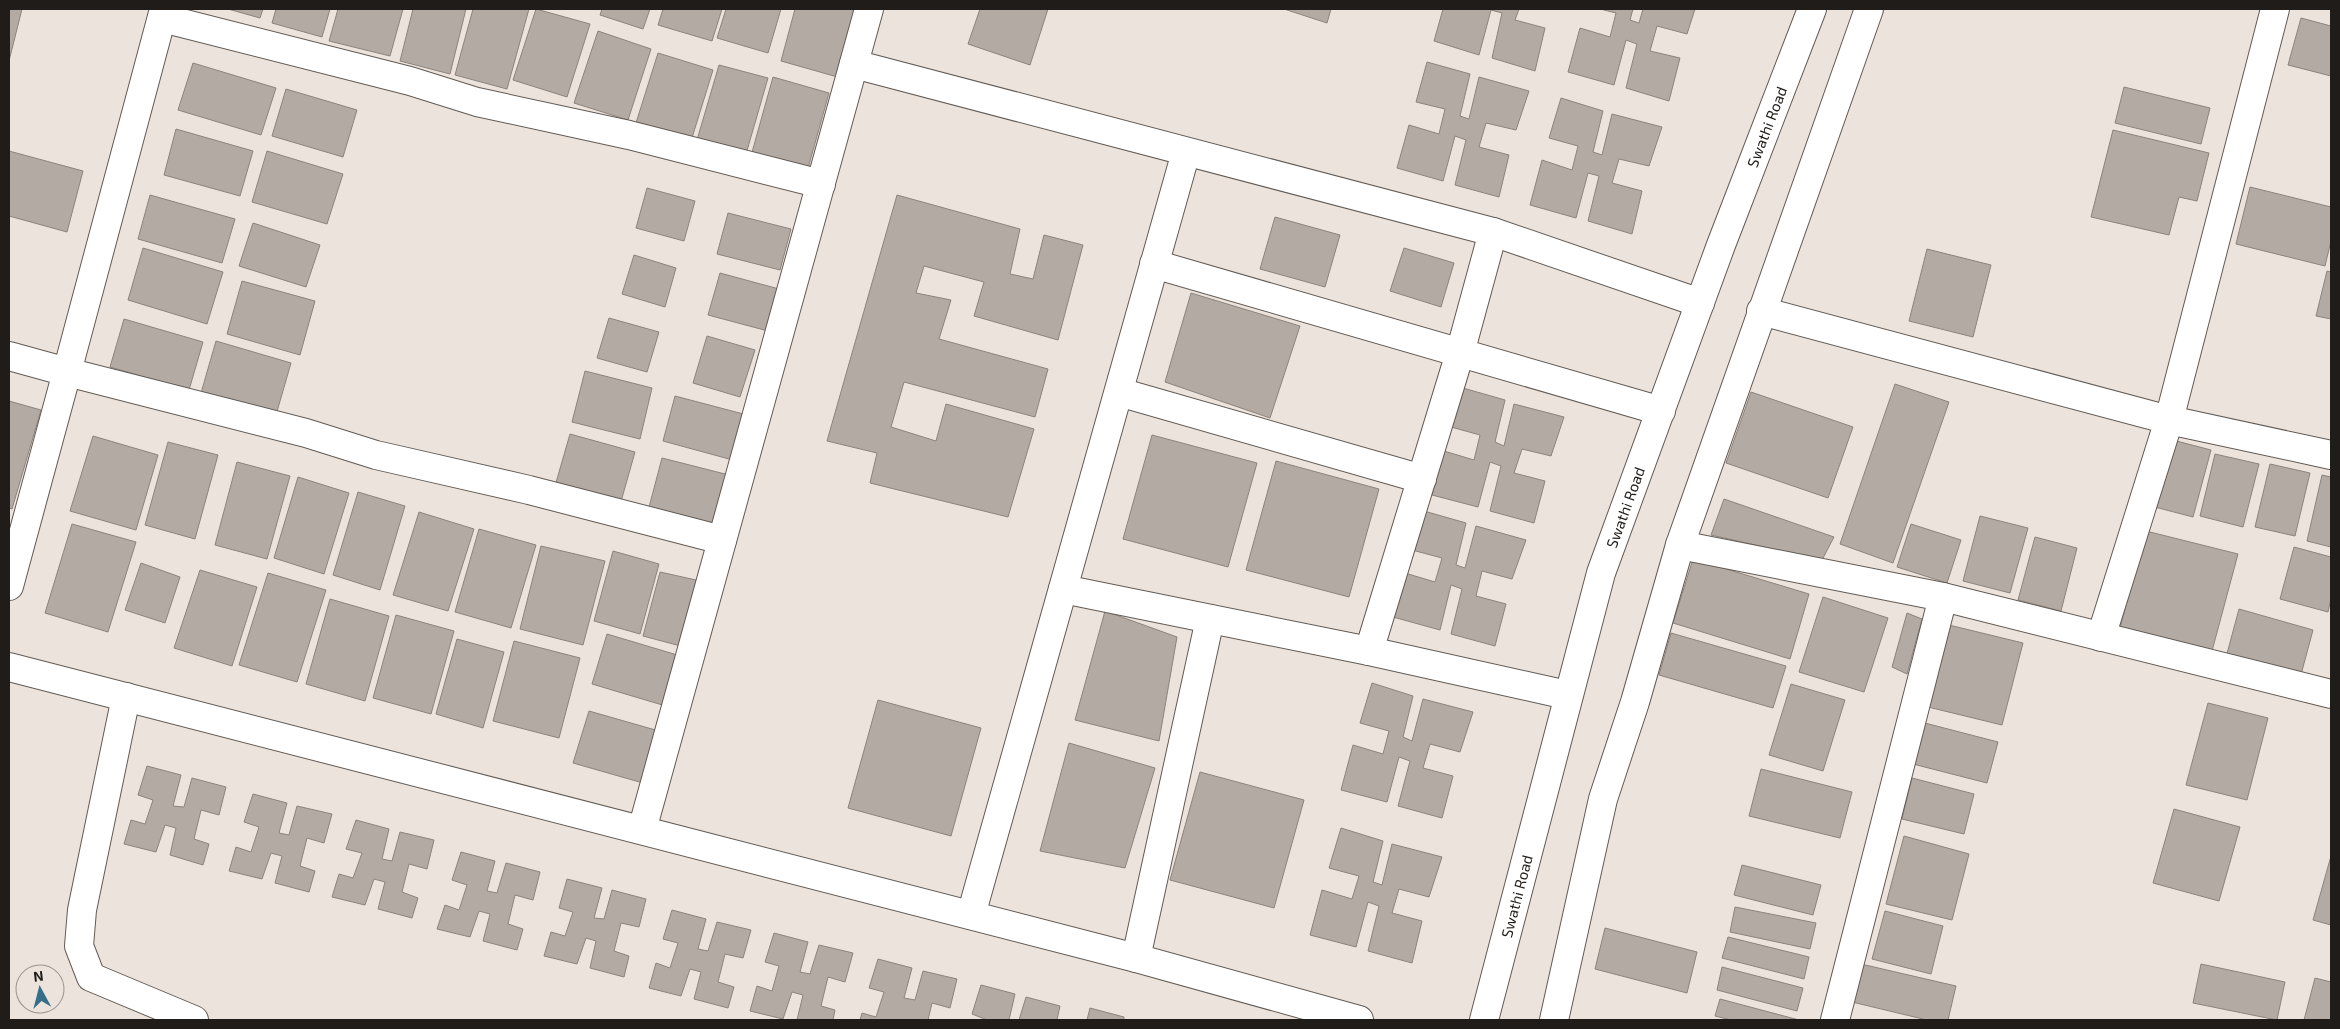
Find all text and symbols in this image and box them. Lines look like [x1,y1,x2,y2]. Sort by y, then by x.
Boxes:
street label: Swathi Road [1743,84,1790,170]
street label: Swathi Road [1602,464,1648,550]
street label: Swathi Road [1497,853,1536,940]
north arrow [15,964,65,1014]
text: N [32,967,44,985]

